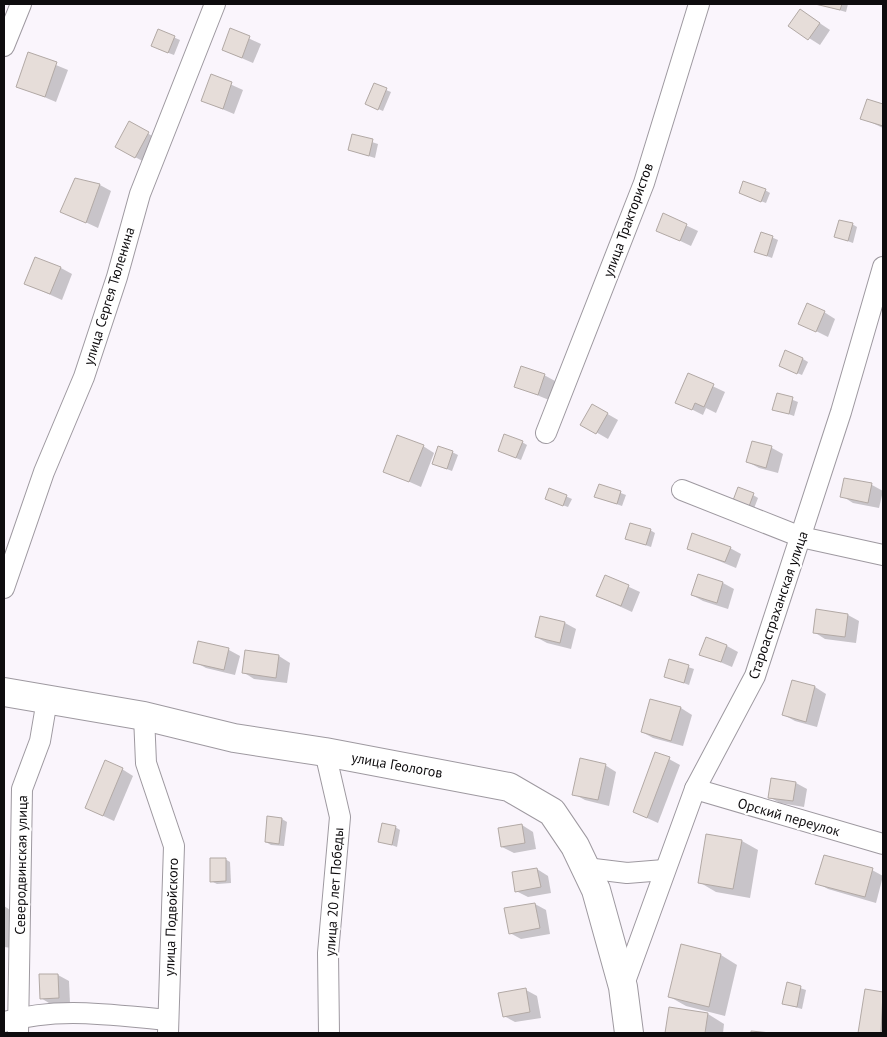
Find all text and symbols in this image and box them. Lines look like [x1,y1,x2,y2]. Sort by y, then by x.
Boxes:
street label: улица Трактористов [599,160,657,280]
street label: улица Сергея Тюленина [79,225,139,367]
street label: Староастраханская улица [744,528,812,681]
street label: улица Геологов [350,748,444,782]
street label: Орский переулок [736,794,843,840]
street label: Северодвинская улица [11,795,31,935]
street label: улица 20 лет Победы [321,827,347,957]
street label: улица Подвойского [160,857,182,977]

